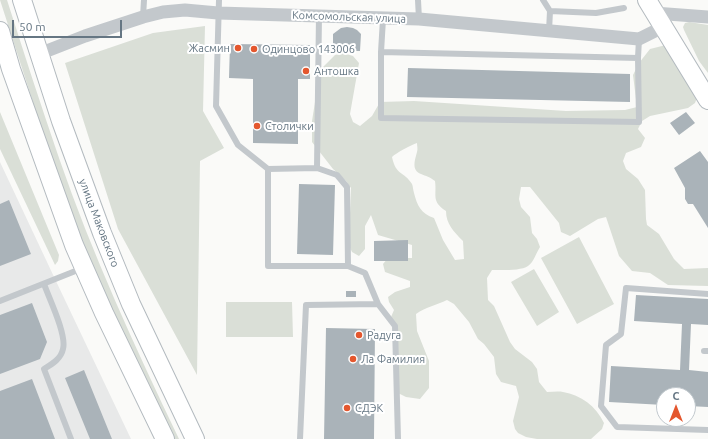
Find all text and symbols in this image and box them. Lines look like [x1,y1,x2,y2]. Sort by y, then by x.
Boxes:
street label: Комсомольская улица [292,8,406,26]
scale bar [14,12,124,38]
text: 50 m [19,20,46,33]
place label: Жасмин [189,41,230,55]
place label: Одинцово 143006 [262,42,355,56]
marker: Жасмин [233,43,243,53]
marker: Одинцово 143006 [249,44,259,54]
place label: Антошка [314,64,359,78]
marker: Антошка [301,66,311,76]
place label: Столички [265,119,314,133]
marker: Столички [252,121,262,131]
street label: улица Маковского [76,177,122,269]
place label: Радуга [367,328,401,342]
marker: Радуга [354,330,364,340]
place label: Ла Фамилия [361,352,425,366]
marker: Ла Фамилия [348,354,358,364]
north arrow [656,387,696,427]
text: С [672,390,680,402]
place label: СДЭК [355,401,383,415]
marker: СДЭК [342,403,352,413]

